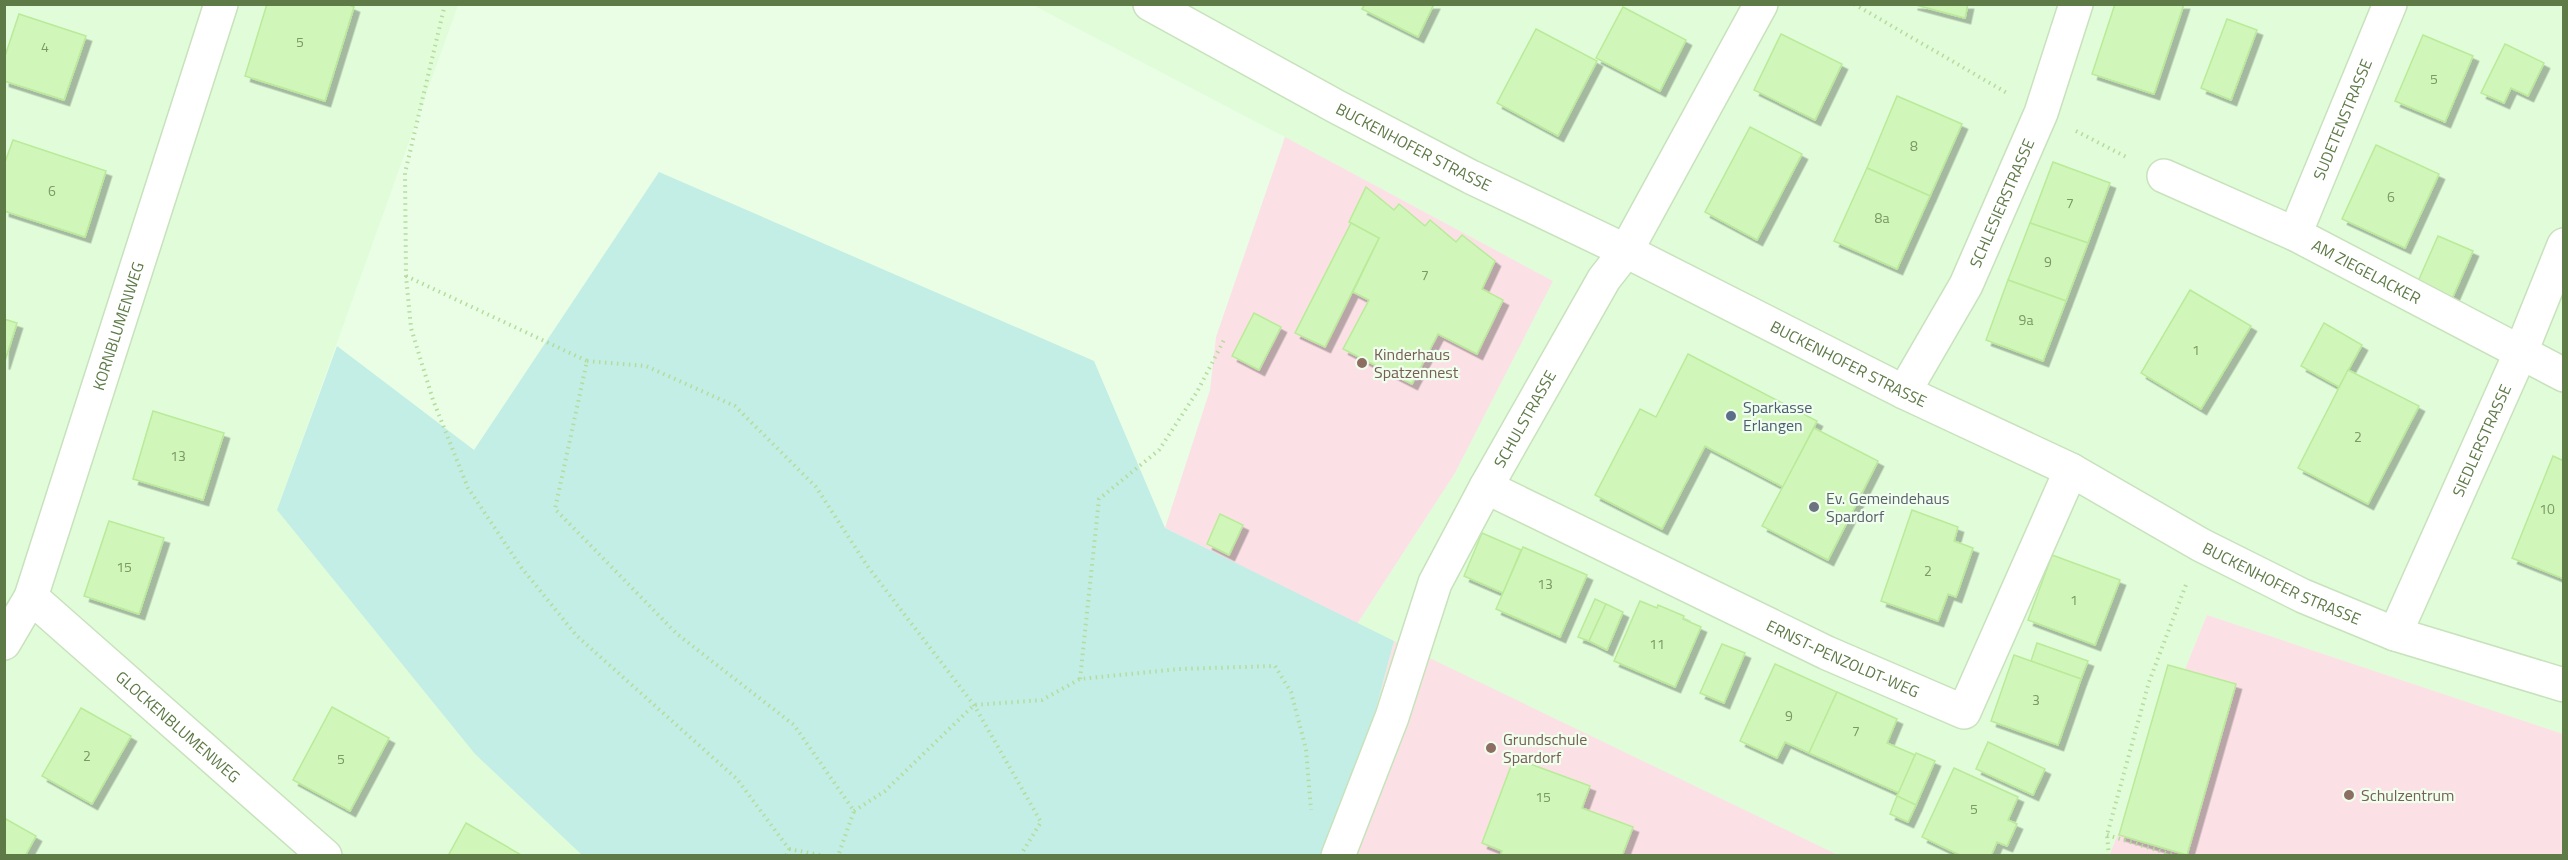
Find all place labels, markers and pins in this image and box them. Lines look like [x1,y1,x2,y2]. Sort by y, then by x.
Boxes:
place label: Kinderhaus Spatzennest [1374,342,1459,384]
marker: Kinderhaus Spatzennest [1355,356,1369,370]
place label: Sparkasse Erlangen [1743,395,1812,437]
marker: Sparkasse Erlangen [1724,409,1738,423]
place label: Ev. Gemeindehaus Spardorf [1826,486,1949,528]
marker: Ev. Gemeindehaus Spardorf [1807,500,1821,514]
place label: Grundschule Spardorf [1503,727,1587,769]
marker: Grundschule Spardorf [1484,741,1498,755]
place label: Schulzentrum [2361,783,2454,807]
marker: Schulzentrum [2342,788,2356,802]

